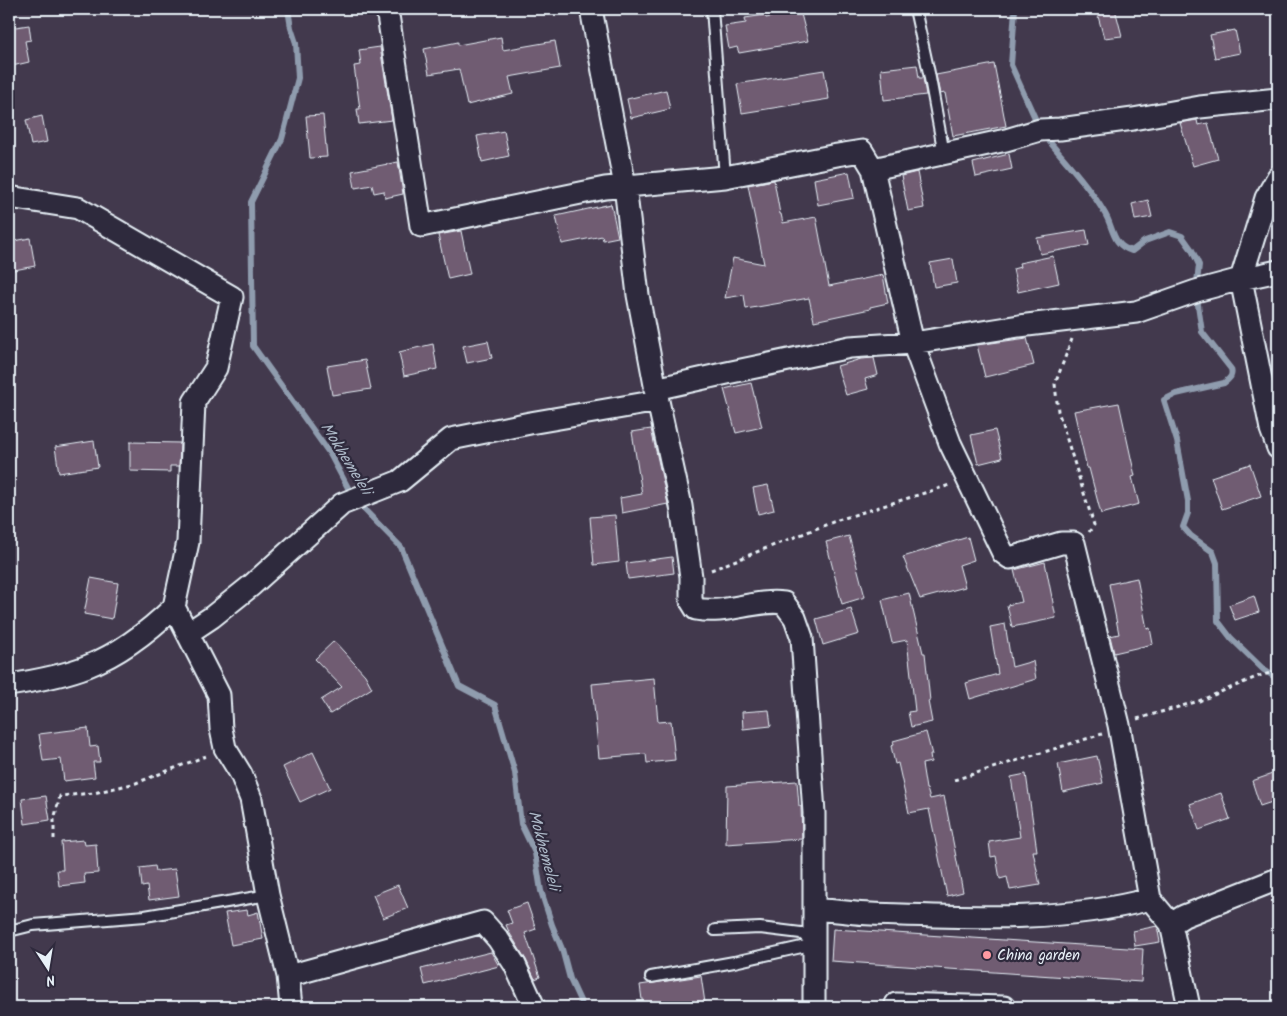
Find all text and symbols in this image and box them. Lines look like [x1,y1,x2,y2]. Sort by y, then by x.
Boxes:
water label: Mokhemeleli [313,417,380,503]
water label: Mokhemeleli [521,808,567,896]
north arrow [22,944,72,994]
place label: China garden [997,944,1080,968]
marker: China garden [981,949,993,961]
text: N [44,968,57,991]

